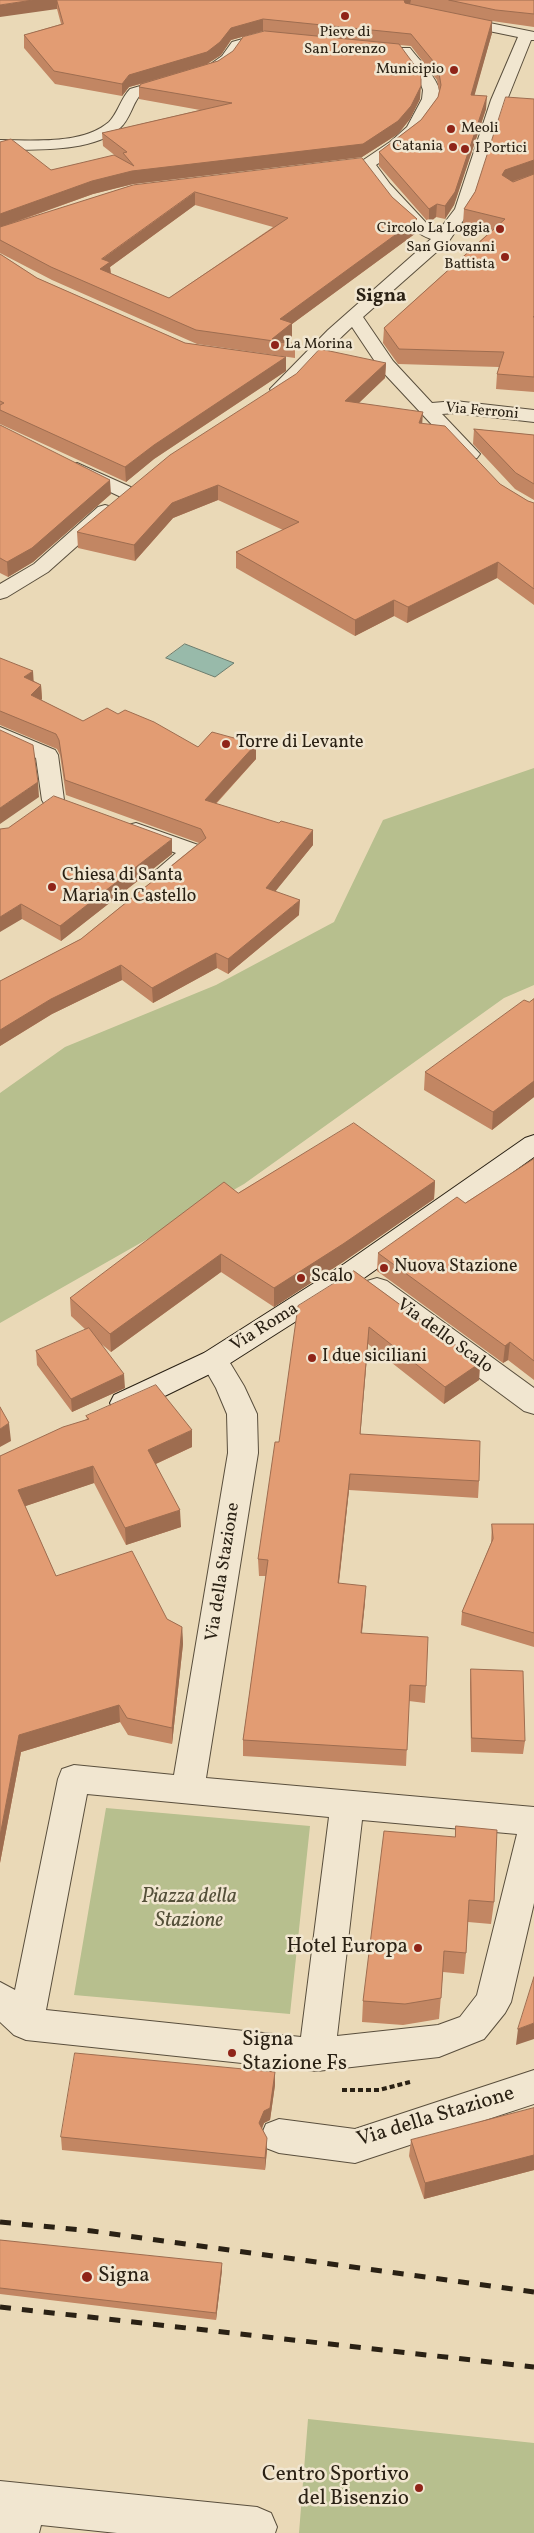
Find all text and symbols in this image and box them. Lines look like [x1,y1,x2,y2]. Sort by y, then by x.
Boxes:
marker: Pieve di San Lorenzo [339,10,351,22]
place label: Pieve di San Lorenzo [304,24,386,59]
place label: Municipio [376,61,444,79]
marker: Municipio [448,64,460,76]
place label: Meoli [461,120,499,138]
marker: Meoli [445,123,457,135]
place label: Catania [392,138,443,156]
place label: I Portici [475,140,527,158]
marker: Catania [447,141,459,153]
marker: I Portici [459,143,471,155]
place label: Circolo La Loggia [377,220,490,238]
marker: Circolo La Loggia [494,223,506,235]
place label: San Giovanni Battista [406,239,495,274]
marker: San Giovanni Battista [499,251,511,263]
district label: Signa [356,287,406,309]
place label: La Morina [285,336,353,354]
marker: La Morina [269,339,281,351]
street label: Via Ferroni [445,400,519,424]
place label: Torre di Levante [236,733,364,755]
marker: Torre di Levante [220,738,232,750]
place label: Chiesa di Santa Maria in Castello [62,866,196,909]
marker: Chiesa di Santa Maria in Castello [46,881,58,893]
place label: Nuova Stazione [394,1257,517,1279]
marker: Nuova Stazione [378,1262,390,1274]
place label: Scalo [311,1267,353,1289]
marker: Scalo [295,1272,307,1284]
street label: Via dello Scalo [392,1295,496,1379]
street label: Via Roma [227,1299,303,1357]
place label: I due siciliani [322,1347,427,1369]
marker: I due siciliani [306,1352,318,1364]
street label: Via della Stazione [202,1501,246,1643]
park label: Piazza della Stazione [141,1885,237,1935]
place label: Hotel Europa [286,1935,408,1961]
marker: Hotel Europa [412,1942,424,1954]
place label: Signa Stazione Fs [242,2028,347,2078]
marker: Signa Stazione Fs [226,2047,238,2059]
street label: Via della Stazione [354,2082,518,2154]
place label: Signa [98,2264,150,2290]
marker: Signa [80,2270,94,2284]
place label: Centro Sportivo del Bisenzio [262,2463,409,2513]
marker: Centro Sportivo del Bisenzio [413,2482,425,2494]

